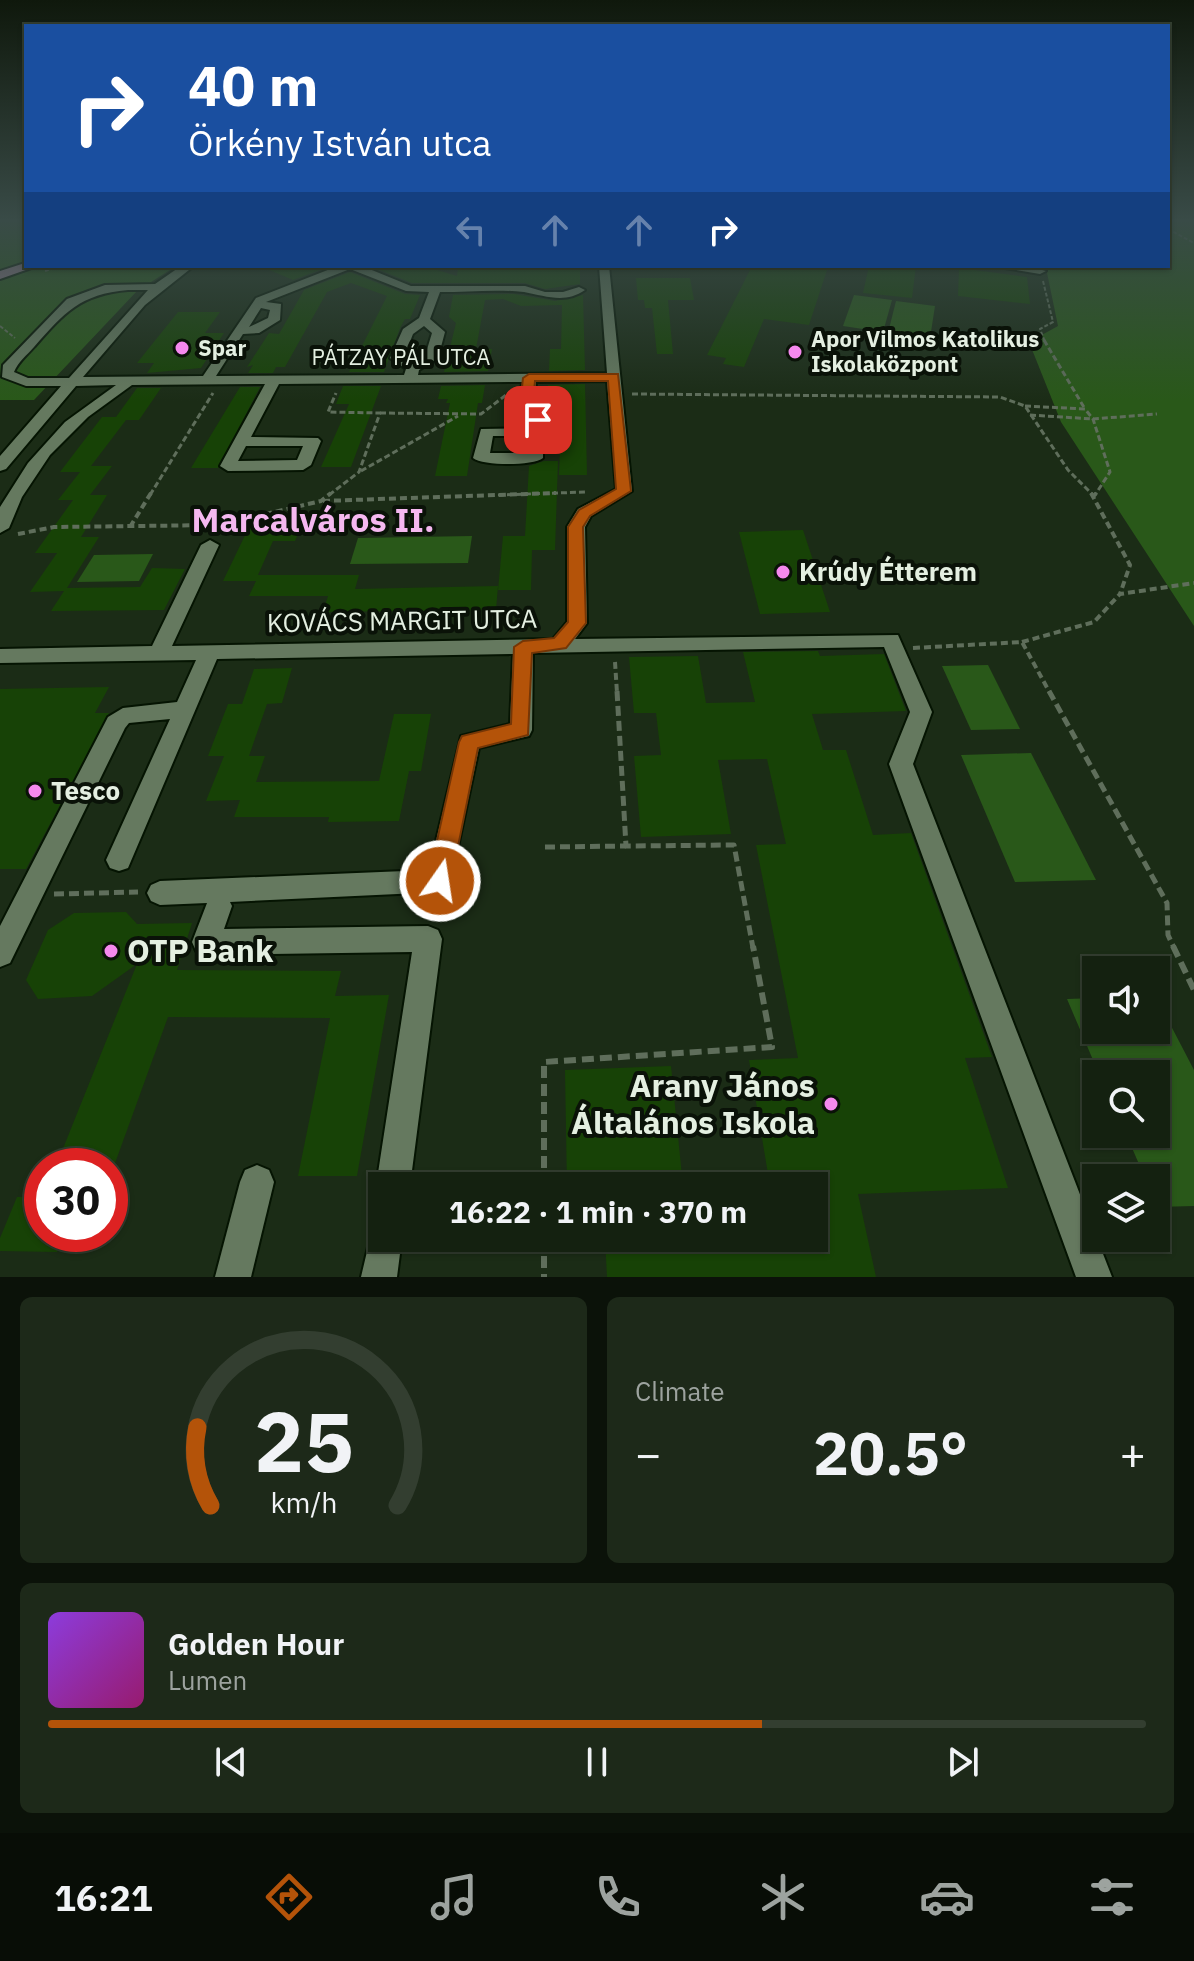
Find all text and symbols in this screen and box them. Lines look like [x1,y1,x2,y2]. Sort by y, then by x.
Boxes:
text: 40 m [188,49,318,121]
icon: right [56,56,160,160]
text: Örkény István utca [188,119,492,166]
icon: left [449,208,493,252]
icon: ahead [533,208,577,252]
icon: ahead [617,208,661,252]
icon: right [701,208,745,252]
place label: Apor Vilmos Katolikus Iskolaközpont [811,324,1039,378]
place label: Spar [198,333,247,362]
marker: Spar [173,339,191,357]
street label: PÁTZAY PÁL UTCA [312,342,490,371]
marker: Apor Vilmos Katolikus Iskolaközpont [786,343,804,361]
pin [504,386,572,454]
icon: arrive [516,398,560,442]
district label: Marcalváros II. [192,497,434,541]
place label: Krúdy Étterem [799,554,977,588]
marker: Krúdy Étterem [774,563,792,581]
street label: KOVÁCS MARGIT UTCA [266,601,538,639]
place label: Tesco [51,773,120,807]
marker: Tesco [26,782,44,800]
position arrow [398,839,482,923]
place label: OTP Bank [127,929,274,971]
marker: OTP Bank [102,942,120,960]
map controls [1082,956,1170,1252]
button: sound [1082,956,1170,1044]
button: search [1082,1060,1170,1148]
place label: Arany János Általános Iskola [571,1064,815,1143]
marker: Arany János Általános Iskola [822,1095,840,1113]
speed limit sign: 30 [24,1148,128,1252]
button: layers [1082,1164,1170,1252]
text: 16:22 · 1 min · 370 m [449,1192,747,1231]
text: Climate [635,1374,725,1408]
text: 25 [254,1387,353,1495]
text: 20.5° [813,1413,968,1492]
text: − [635,1425,661,1482]
text: + [1120,1425,1146,1482]
text: km/h [270,1484,337,1521]
text: Golden Hour [168,1624,344,1663]
text: Lumen [168,1663,247,1697]
icon: previous [209,1740,253,1784]
icon: pause [575,1740,619,1784]
icon: next [941,1740,985,1784]
icon: directions [261,1869,317,1925]
icon: music [426,1869,482,1925]
icon: phone [590,1869,646,1925]
icon: climate [755,1869,811,1925]
icon: car [919,1869,975,1925]
icon: filters [1084,1869,1140,1925]
text: 16:21 [54,1874,153,1921]

